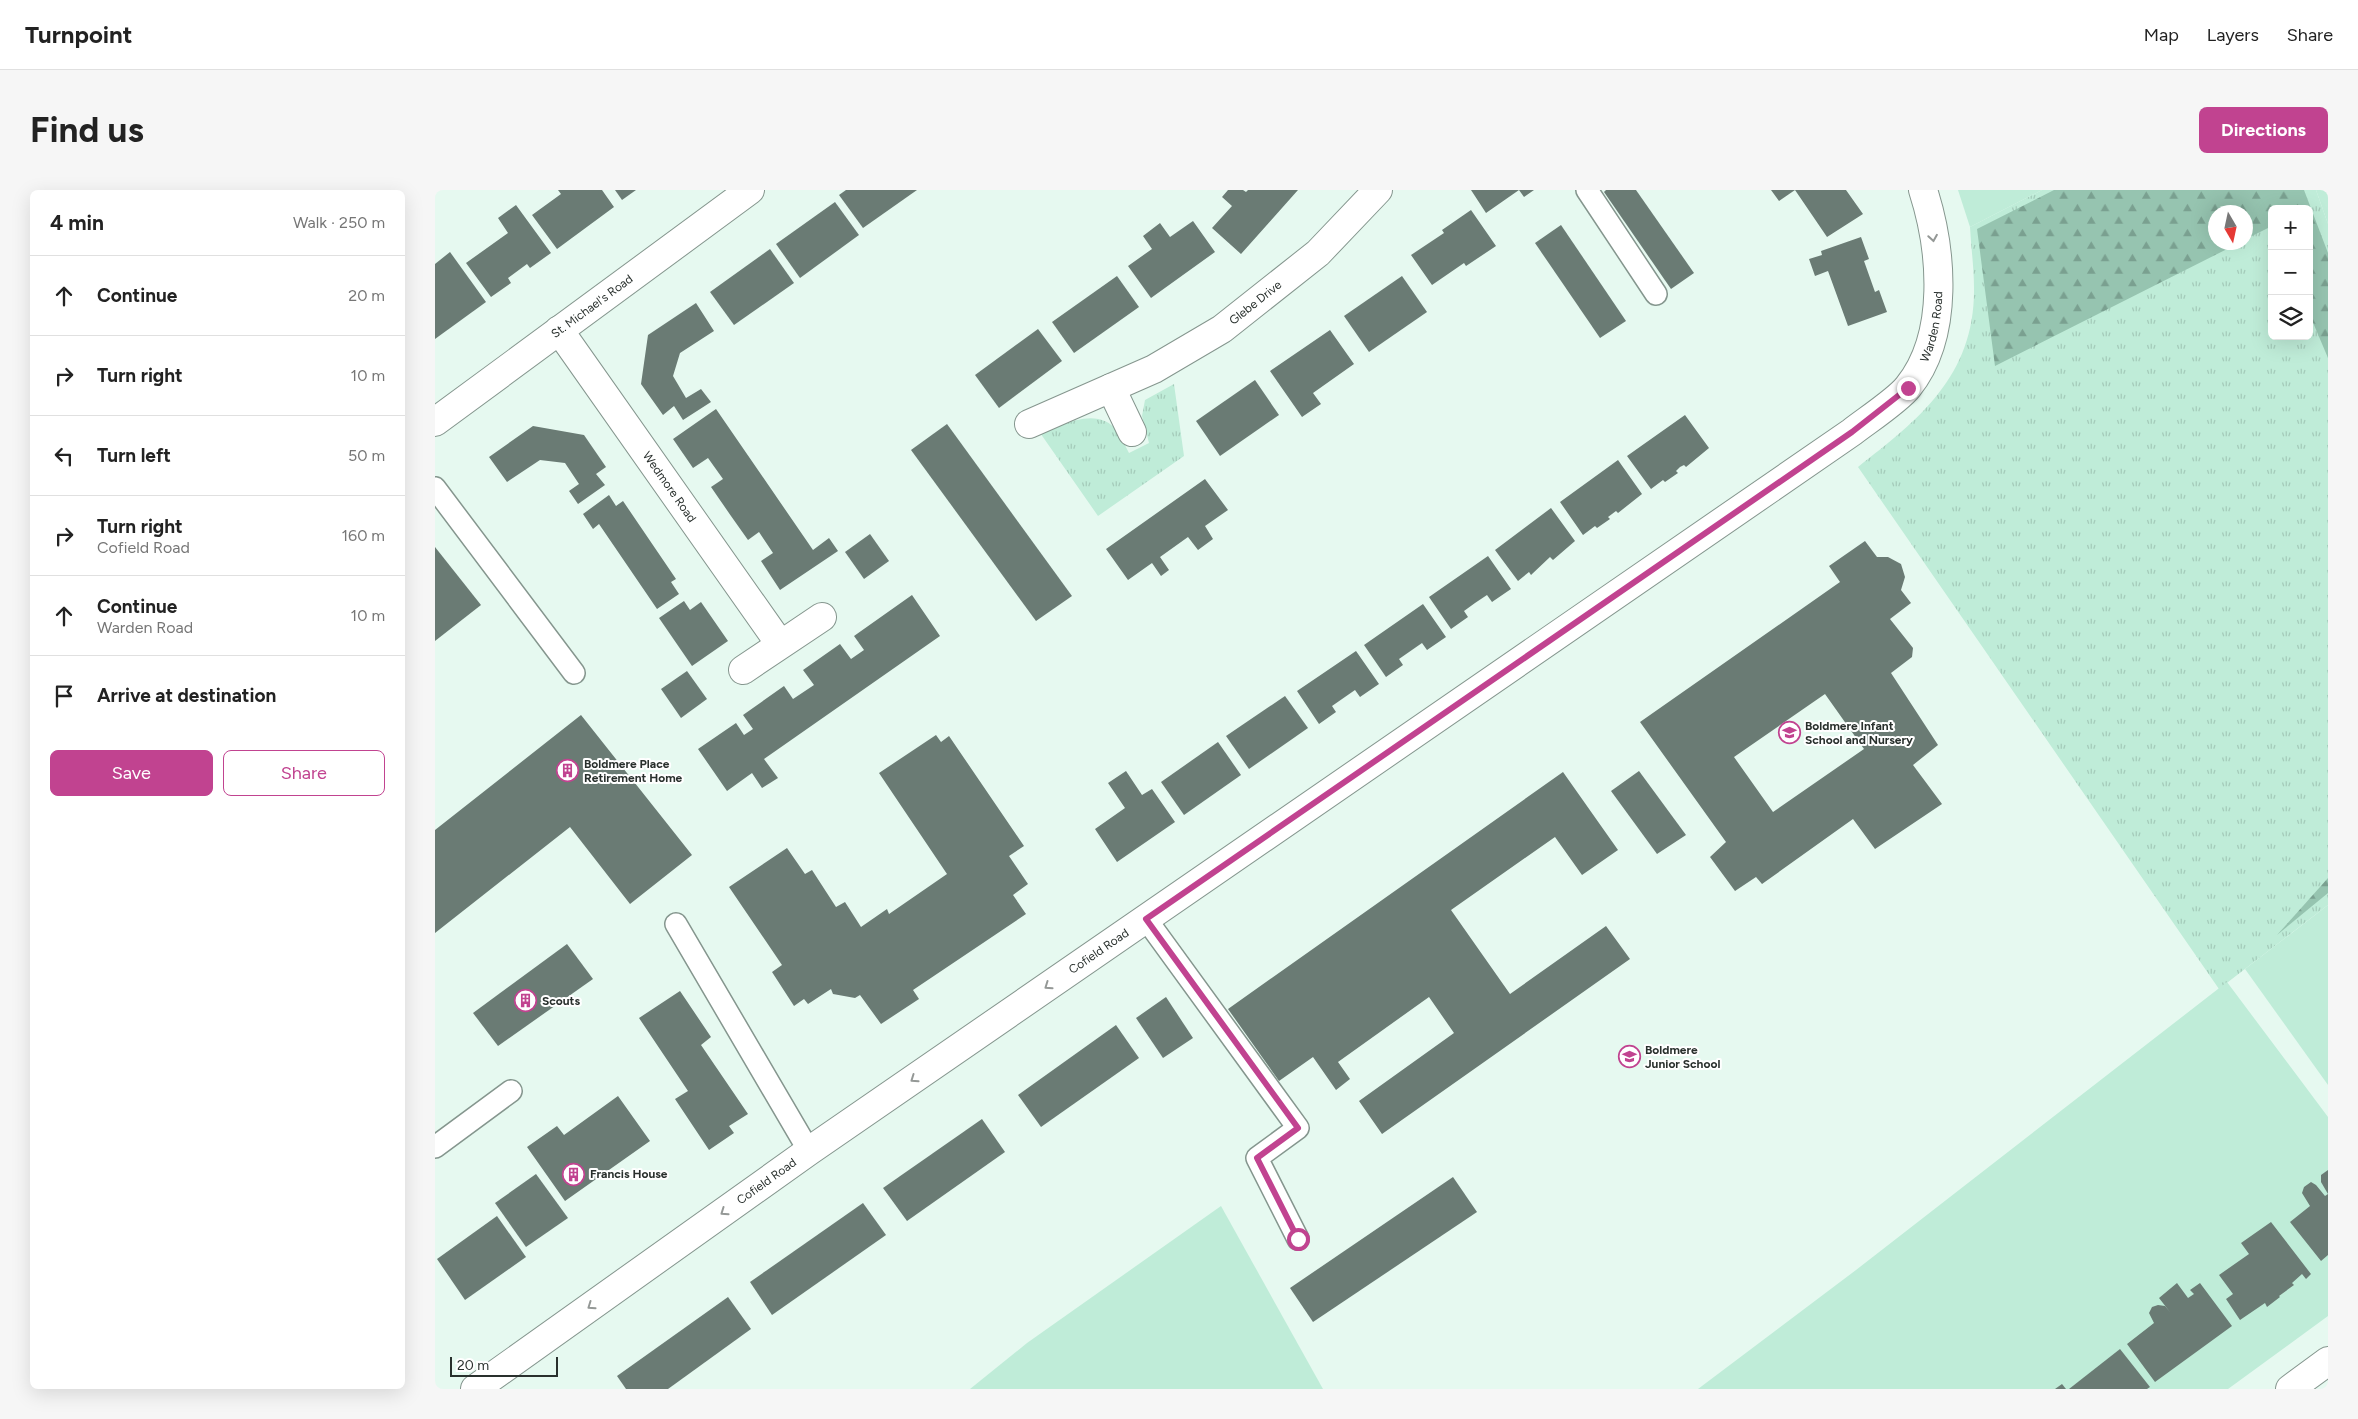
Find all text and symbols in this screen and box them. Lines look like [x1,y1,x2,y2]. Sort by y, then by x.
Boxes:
text: Turnpoint [25,20,132,49]
text: Map [2144,24,2179,46]
text: Layers [2207,24,2259,46]
text: Share [2287,24,2333,46]
button: Directions [2199,107,2328,153]
text: Find us [30,109,144,151]
north arrow [2208,205,2253,250]
map controls [2268,205,2313,340]
button: + [2268,205,2313,250]
text: 4 min [50,210,104,235]
text: Walk · 250 m [293,213,385,232]
one-way arrow [1928,233,1938,242]
button: − [2268,250,2313,295]
street label: St. Michael's Road [549,272,635,341]
street label: Glebe Drive [1226,277,1285,328]
icon: ahead [50,282,78,310]
text: Continue [97,284,177,307]
text: 20 m [348,286,385,305]
street label: Warden Road [1917,291,1945,364]
button: layers [2268,295,2313,340]
icon: right [50,362,78,390]
text: Turn right [97,364,183,387]
text: 10 m [351,366,385,385]
route end [1897,377,1920,400]
icon: left [50,442,78,470]
text: Turn left [97,444,171,467]
text: 50 m [348,446,385,465]
street label: Wedmore Road [640,449,699,525]
text: Turn right [97,515,183,538]
icon: right [50,522,78,550]
text: 160 m [342,526,385,545]
text: Cofield Road [97,538,190,557]
text: Continue [97,595,177,618]
icon: ahead [50,602,78,630]
text: 10 m [351,606,385,625]
text: Warden Road [97,618,193,637]
icon: arrive [50,682,78,710]
text: Arrive at destination [97,684,276,707]
place label: Boldmere Infant School and Nursery [1805,719,1913,747]
school or university icon: Boldmere Infant School and Nursery [1777,721,1801,745]
button: Save [50,750,213,796]
button: Share [223,750,385,796]
place label: Boldmere Place Retirement Home [584,757,683,785]
building icon: Boldmere Place Retirement Home [556,759,580,783]
street label: Cofield Road [1066,926,1131,977]
one-way arrow [1044,980,1054,989]
building icon: Scouts [514,989,538,1013]
place label: Scouts [542,994,580,1008]
place label: Boldmere Junior School [1645,1043,1720,1071]
school or university icon: Boldmere Junior School [1617,1045,1641,1069]
one-way arrow [910,1073,920,1082]
street label: Cofield Road [734,1155,799,1207]
building icon: Francis House [562,1162,586,1186]
place label: Francis House [590,1167,668,1181]
one-way arrow [720,1206,730,1215]
route start [1287,1228,1310,1251]
one-way arrow [587,1300,597,1309]
scale bar [450,1354,557,1377]
text: 20 m [457,1357,489,1374]

